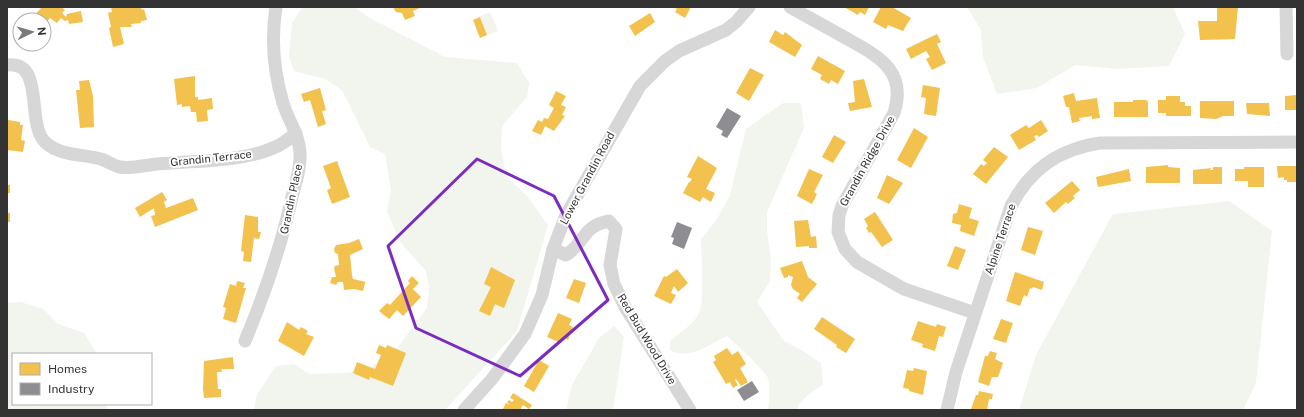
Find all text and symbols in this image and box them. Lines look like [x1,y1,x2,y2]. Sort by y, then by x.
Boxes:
north arrow [12,12,52,52]
text: N [36,26,48,36]
street label: Grandin Ridge Drive [837,114,897,208]
street label: Lower Grandin Road [558,130,616,226]
street label: Grandin Terrace [170,148,252,168]
street label: Grandin Place [278,163,304,235]
street label: Alpine Terrace [982,202,1018,276]
street label: Red Bud Wood Drive [615,292,679,386]
legend [12,353,152,405]
text: Homes [48,362,87,376]
text: Industry [48,382,95,396]

